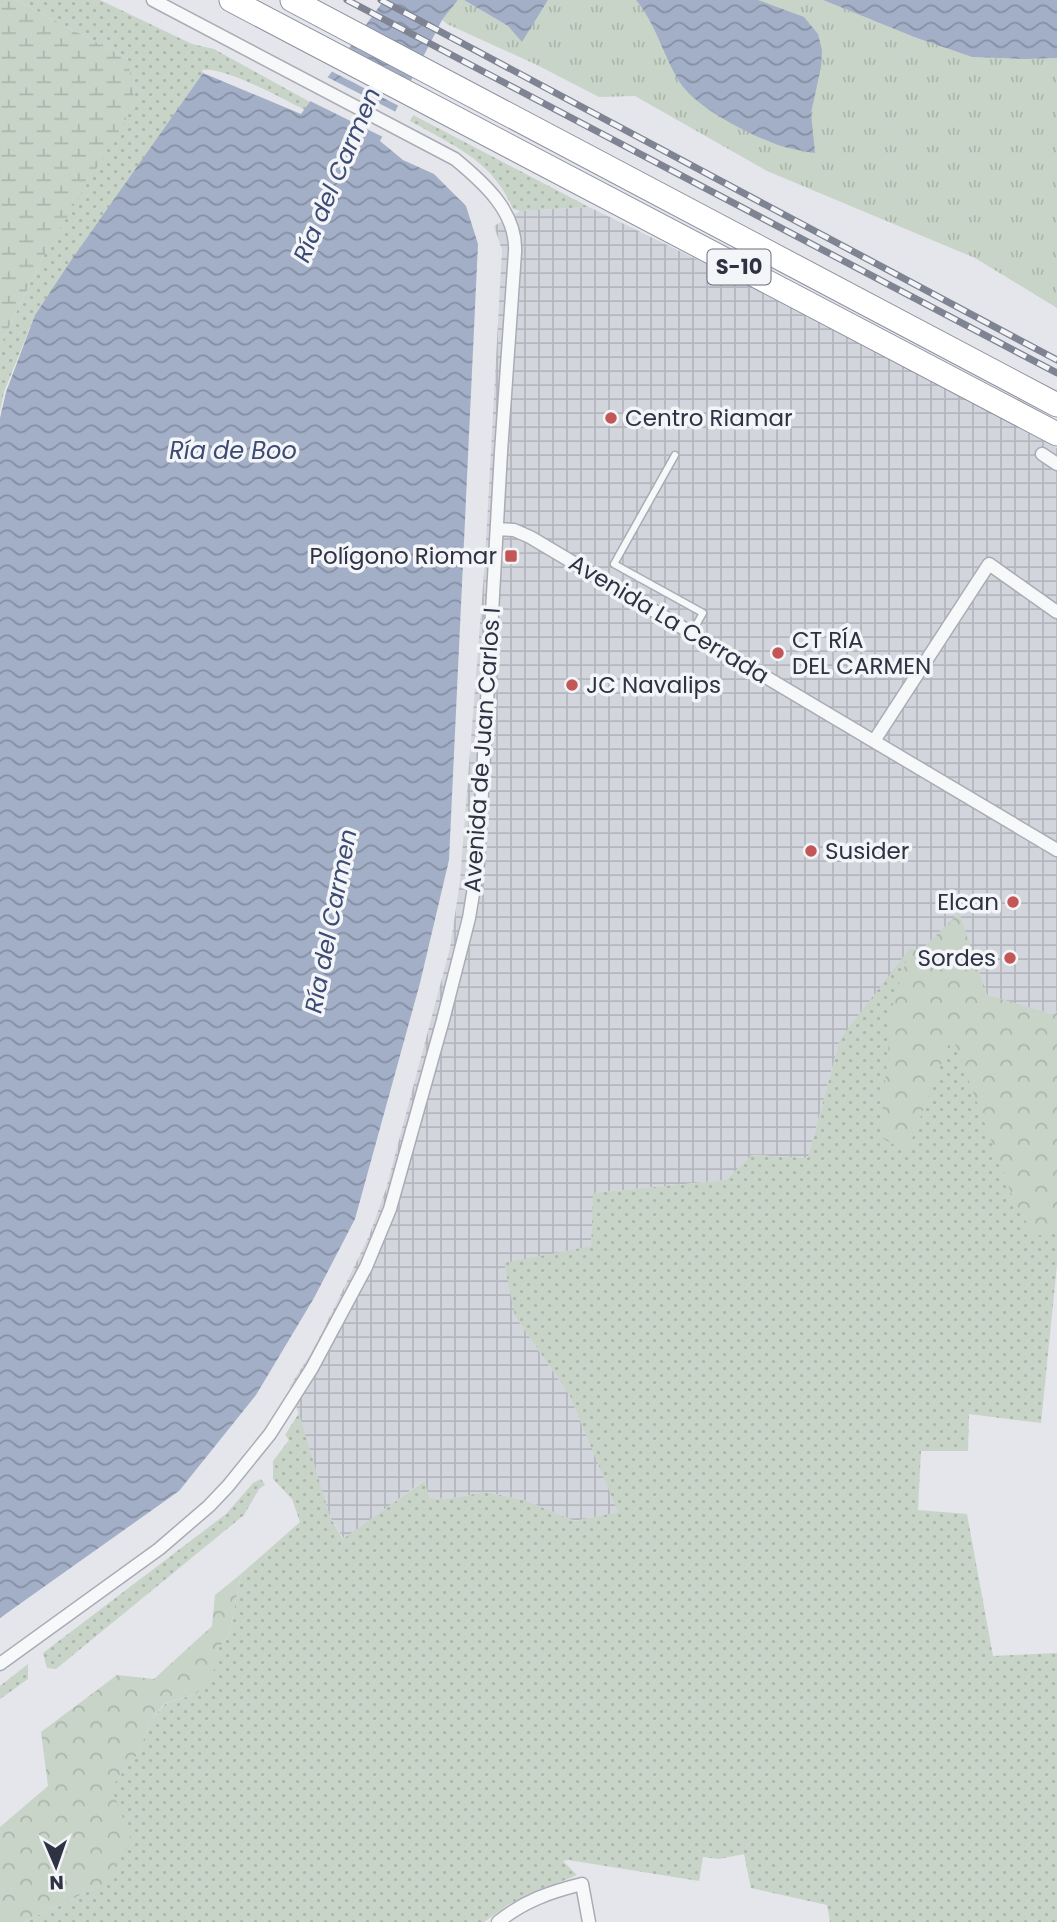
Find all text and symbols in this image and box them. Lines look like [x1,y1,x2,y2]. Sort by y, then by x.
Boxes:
water label: Ría del Carmen [285,82,388,267]
road number: S-10 [708,250,770,284]
place label: Centro Riamar [625,402,793,434]
marker: Centro Riamar [603,410,619,426]
water label: Ría de Boo [169,434,297,467]
place label: Polígono Riomar [310,540,497,572]
street label: Avenida La Cerrada [563,547,775,691]
marker: Polígono Riomar [503,548,519,564]
street label: Avenida de Juan Carlos I [456,606,508,894]
place label: CT RÍA DEL CARMEN [792,624,931,682]
marker: CT RÍA DEL CARMEN [770,645,786,661]
place label: JC Navalips [586,669,721,701]
marker: JC Navalips [564,677,580,693]
water label: Ría del Carmen [297,826,365,1016]
place label: Susider [825,835,909,867]
marker: Susider [803,843,819,859]
place label: Elcan [937,886,999,918]
marker: Elcan [1005,894,1021,910]
place label: Sordes [917,942,996,974]
marker: Sordes [1002,950,1018,966]
north arrow [21,1831,91,1901]
text: N [49,1869,64,1896]

